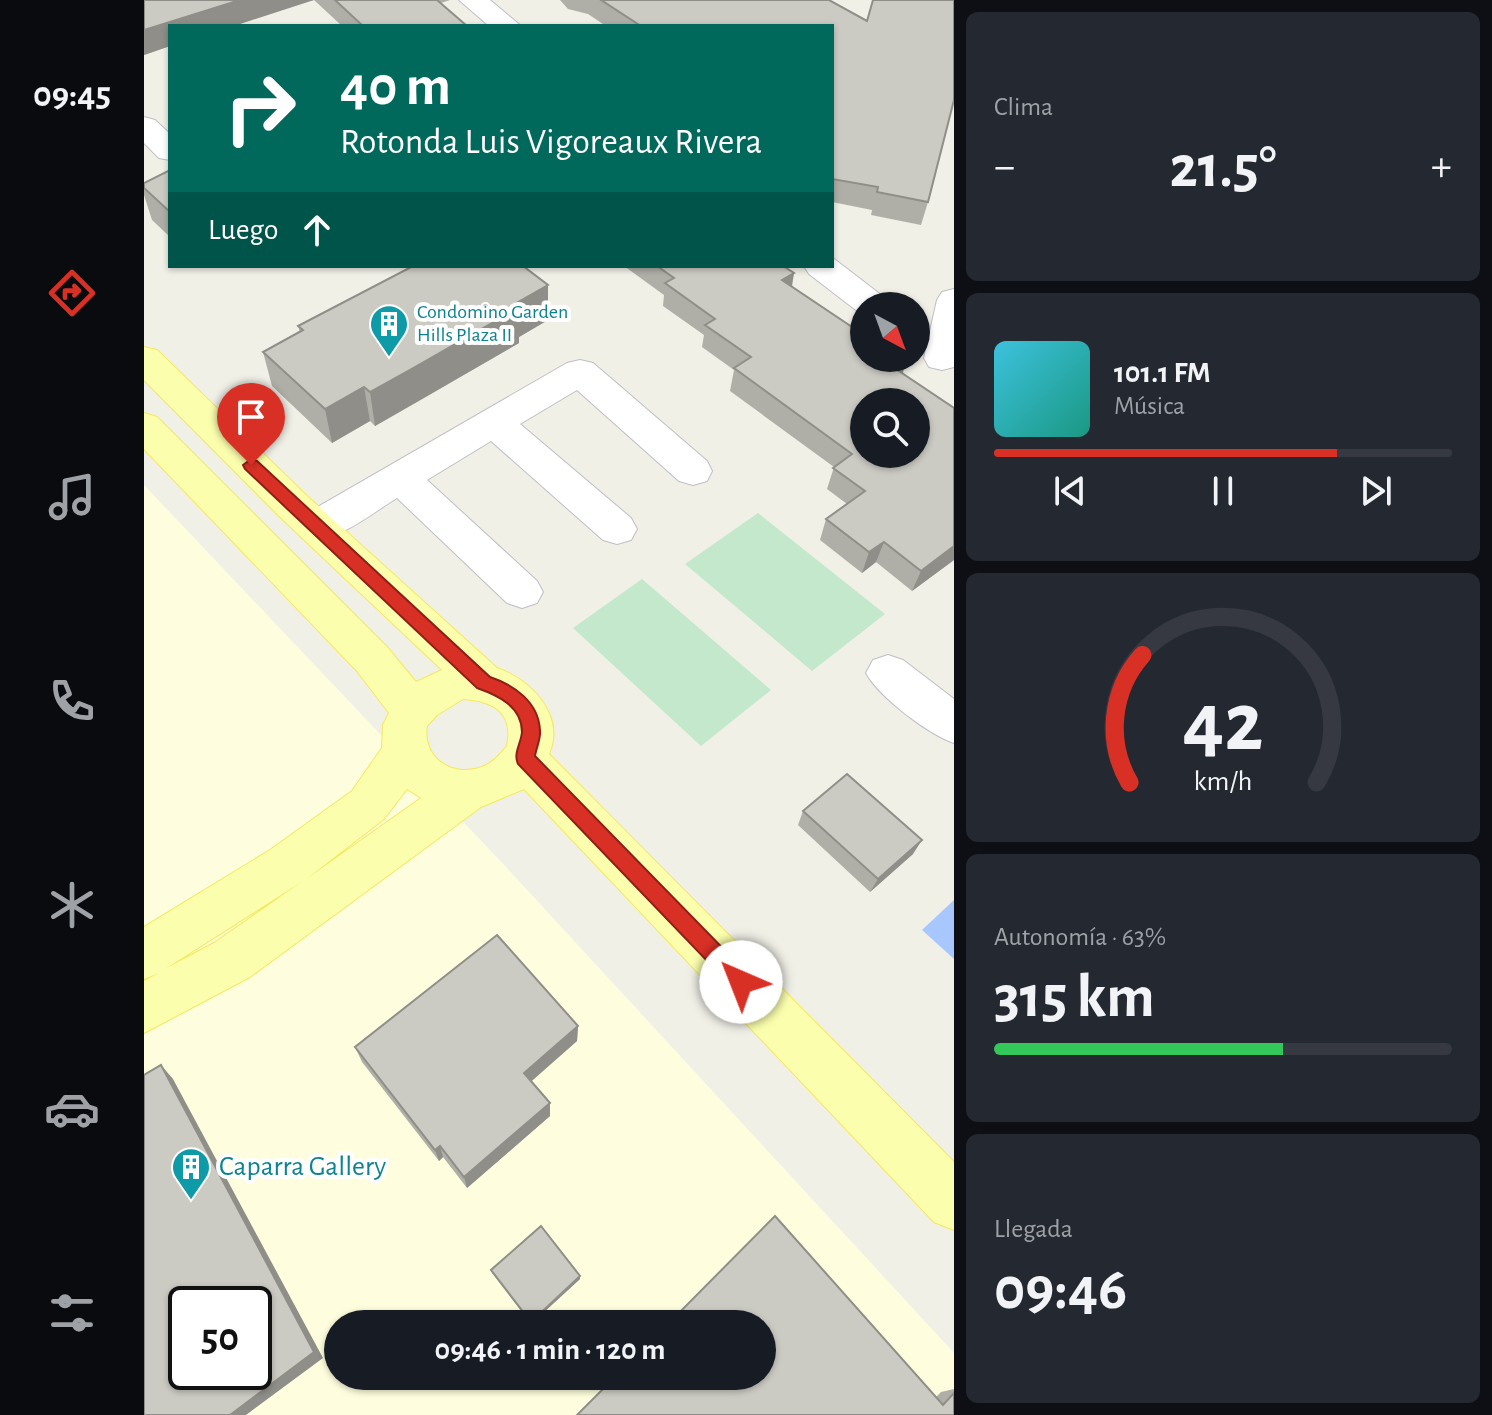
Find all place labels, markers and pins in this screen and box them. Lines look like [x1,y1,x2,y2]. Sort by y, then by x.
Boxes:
place label: Condomino Garden Hills Plaza II [417,302,568,345]
building icon: Condomino Garden Hills Plaza II [368,303,410,358]
pin [217,383,285,465]
building icon: Caparra Gallery [170,1146,212,1201]
place label: Caparra Gallery [219,1153,386,1181]

